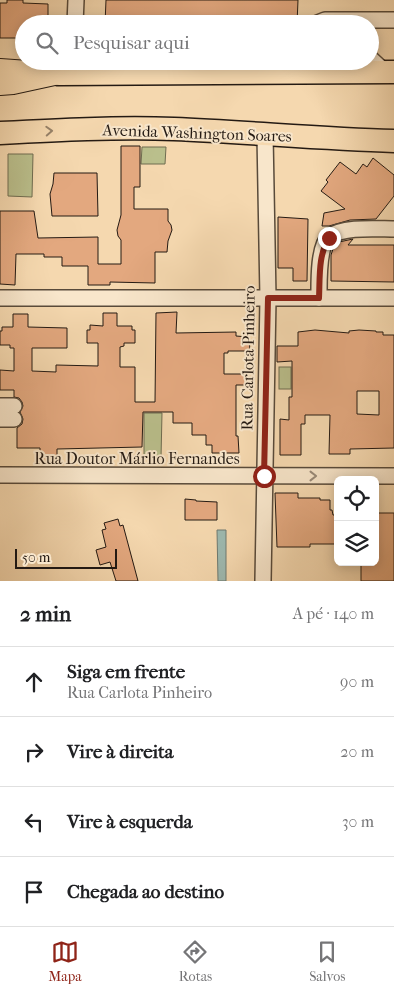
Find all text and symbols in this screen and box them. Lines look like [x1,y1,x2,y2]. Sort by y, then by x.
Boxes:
search box [15,15,379,70]
icon: search [33,29,61,57]
text: Pesquisar aqui [73,32,190,54]
street label: Avenida Washington Soares [101,120,292,146]
one-way arrow [45,125,53,136]
route end [318,227,341,250]
street label: Rua Carlota Pinheiro [237,285,259,431]
street label: Rua Doutor Márlio Fernandes [34,449,240,468]
route start [253,465,276,488]
one-way arrow [309,471,317,481]
map controls [334,476,379,566]
button: locate [334,476,379,521]
button: layers [334,521,379,566]
scale bar [15,546,118,569]
text: 50 m [22,549,50,566]
text: 2 min [20,602,71,626]
text: A pé · 140 m [293,604,374,623]
text: Siga em frente [67,661,185,683]
icon: ahead [20,668,48,696]
text: 90 m [340,672,374,691]
text: Rua Carlota Pinheiro [67,683,212,702]
icon: right [20,738,48,766]
text: Vire à direita [67,741,174,763]
text: 20 m [340,742,374,761]
icon: left [20,808,48,836]
text: Vire à esquerda [67,811,193,833]
text: 30 m [342,812,374,831]
icon: arrive [20,878,48,906]
text: Chegada ao destino [67,881,224,903]
tab: Mapa [48,938,82,985]
tab: Rotas [179,938,212,985]
tab: Salvos [309,938,346,985]

